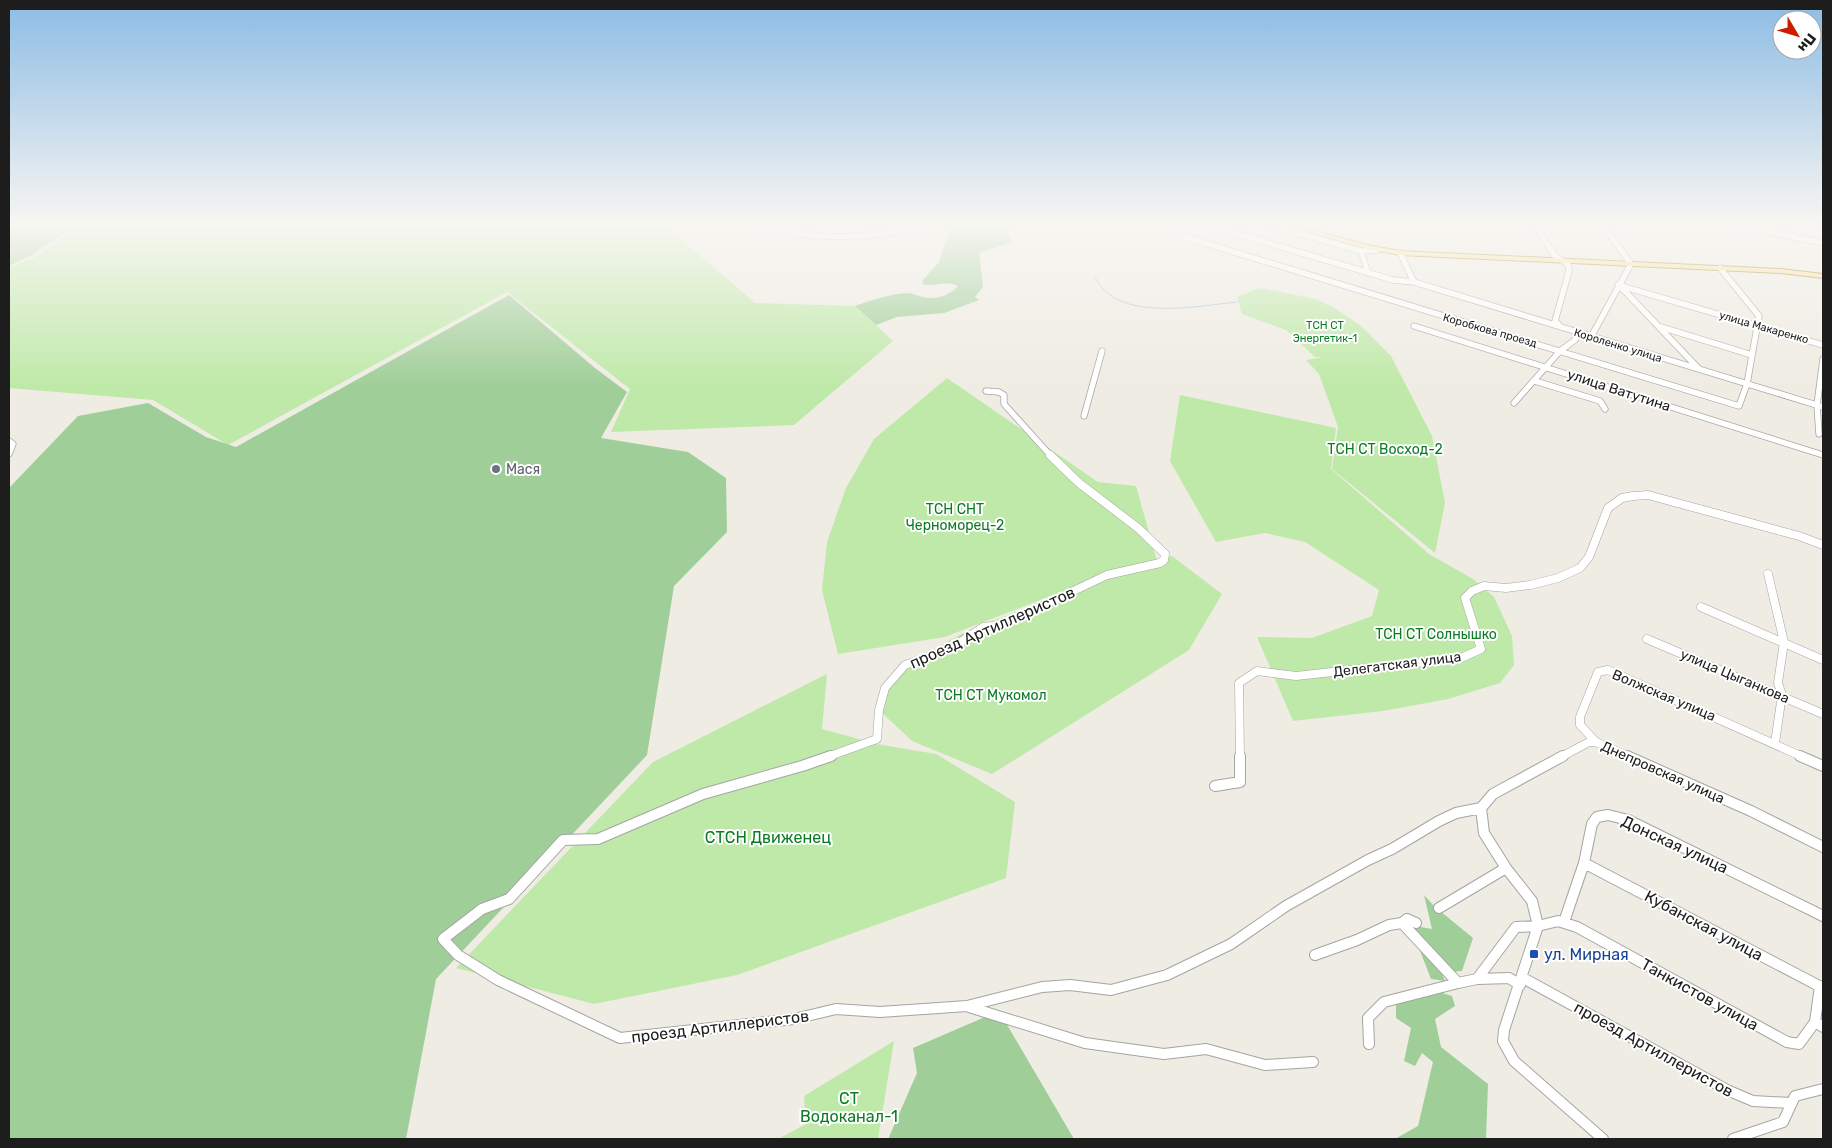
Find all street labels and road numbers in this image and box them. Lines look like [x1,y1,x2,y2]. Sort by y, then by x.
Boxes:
street label: улица Макаренко [1718,308,1810,346]
street label: Коробкова проезд [1441,311,1539,350]
street label: Короленко улица [1572,326,1663,365]
street label: улица Ватутина [1565,366,1673,415]
street label: проезд Артиллеристов [907,582,1078,673]
street label: улица Цыганкова [1678,646,1792,707]
street label: Делегатская улица [1332,648,1462,681]
street label: Волжская улица [1609,666,1718,725]
street label: Днепровская улица [1599,738,1727,807]
street label: Донская улица [1619,812,1731,877]
street label: Кубанская улица [1641,886,1766,965]
street label: Танкистов улица [1638,954,1762,1035]
street label: проезд Артиллеристов [1571,998,1737,1101]
street label: проезд Артиллеристов [630,1006,810,1047]

